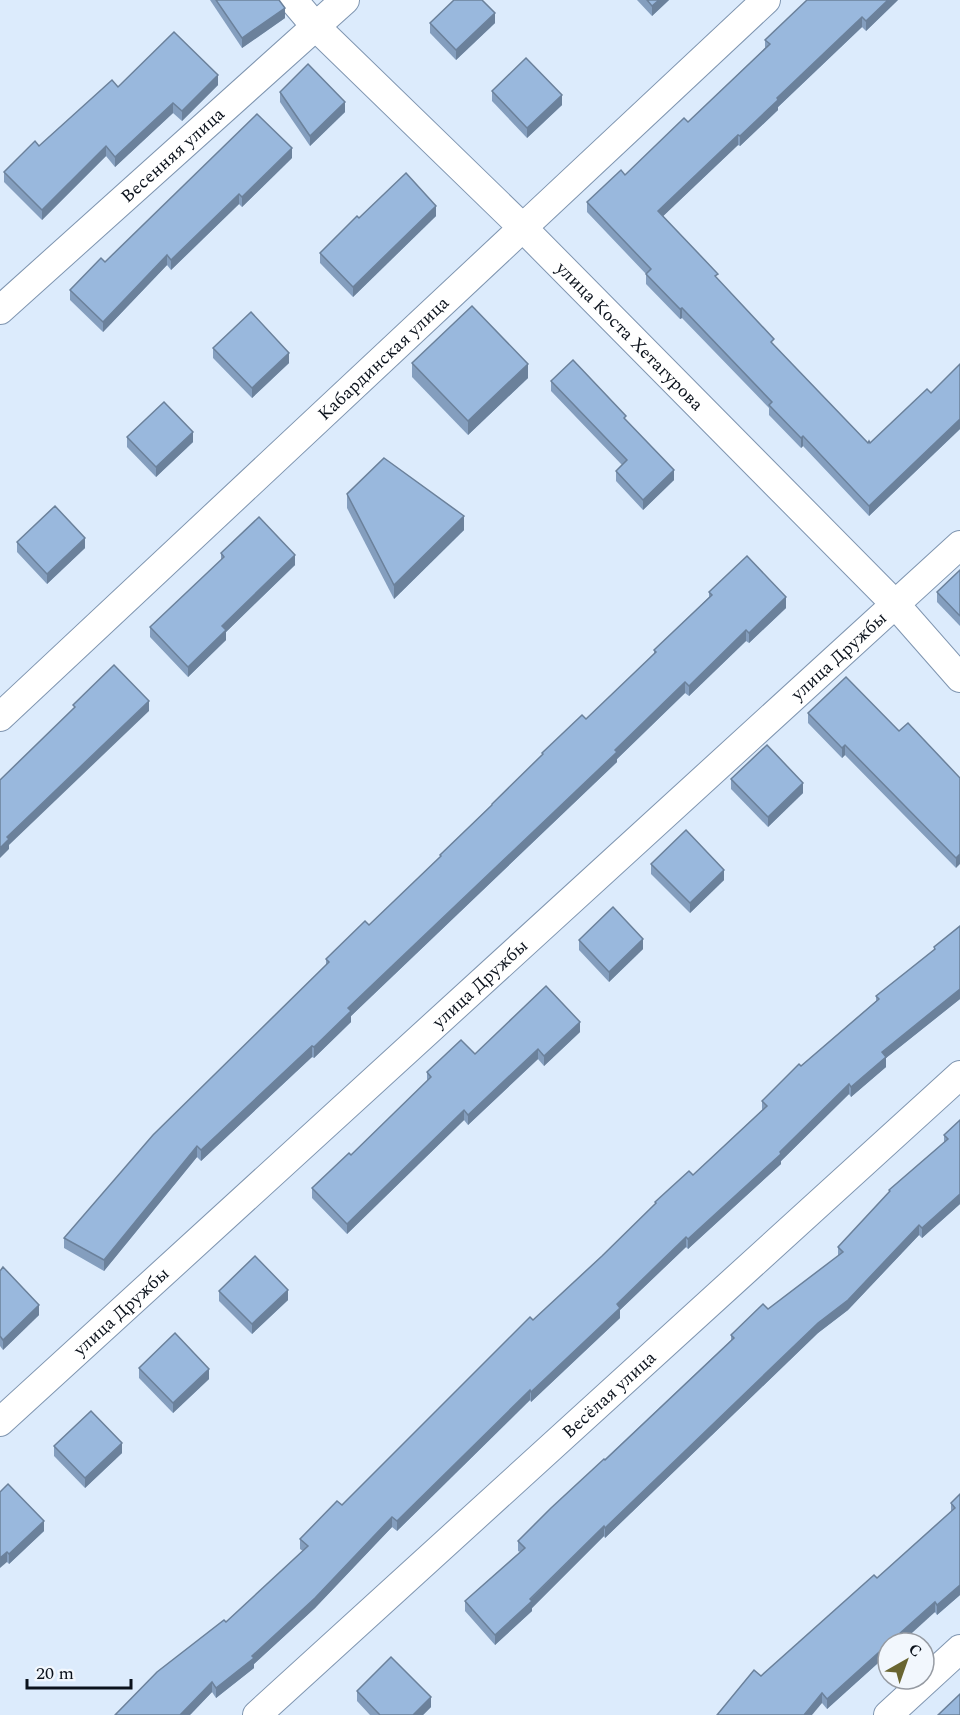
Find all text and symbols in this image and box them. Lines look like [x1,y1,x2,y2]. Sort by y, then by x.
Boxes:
street label: Весенняя улица [115,101,231,209]
street label: улица Коста Хетагурова [549,254,710,417]
street label: Кабардинская улица [312,290,455,427]
street label: улица Дружбы [784,605,893,707]
street label: улица Дружбы [425,933,534,1035]
street label: улица Дружбы [66,1260,175,1363]
street label: Весёлая улица [556,1344,662,1445]
north arrow [876,1631,936,1691]
text: С [903,1637,927,1663]
scale bar [27,1652,130,1690]
text: 20 m [36,1660,74,1687]

